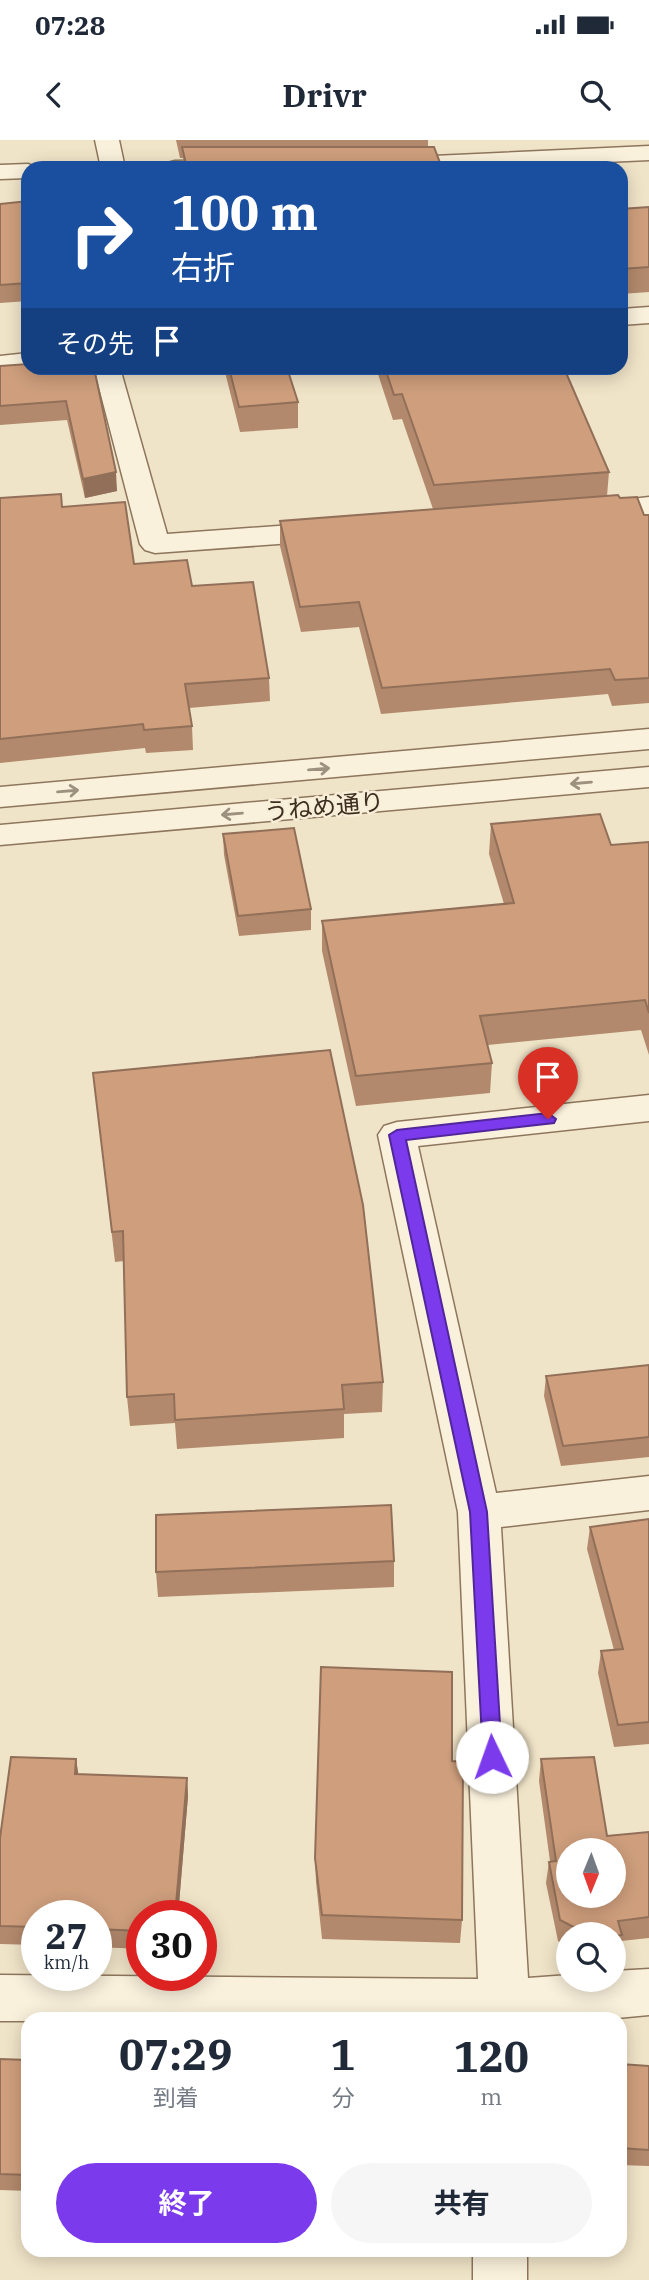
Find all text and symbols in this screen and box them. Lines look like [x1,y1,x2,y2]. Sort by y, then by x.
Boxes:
text: 07:28 [35,8,105,42]
text: Drivr [282,74,367,116]
icon: back [35,76,73,114]
icon: search [576,76,614,114]
text: 100 m [171,180,318,243]
icon: right [56,189,147,280]
text: 右折 [171,246,235,288]
icon: arrive [148,322,186,360]
text: その先 [56,326,134,360]
one-way arrow [307,762,330,775]
one-way arrow [570,777,593,790]
one-way arrow [56,784,79,797]
street label: うねめ通り [263,785,385,827]
one-way arrow [222,808,244,821]
pin [518,1047,578,1119]
icon: arrive [529,1058,567,1096]
position arrow [455,1720,529,1794]
north arrow [556,1838,626,1908]
map controls [556,1838,626,1992]
speed limit sign: 30 [126,1900,217,1991]
text: 27 [45,1913,88,1959]
button: search [556,1922,626,1992]
text: km/h [44,1951,89,1974]
text: 07:29 [119,2027,232,2082]
text: 1 [330,2027,356,2082]
text: 120 [453,2029,529,2084]
text: m [480,2081,502,2111]
text: 到着 [153,2082,199,2112]
text: 分 [331,2082,354,2112]
button: 終了 [56,2163,317,2243]
button: 共有 [331,2163,592,2243]

